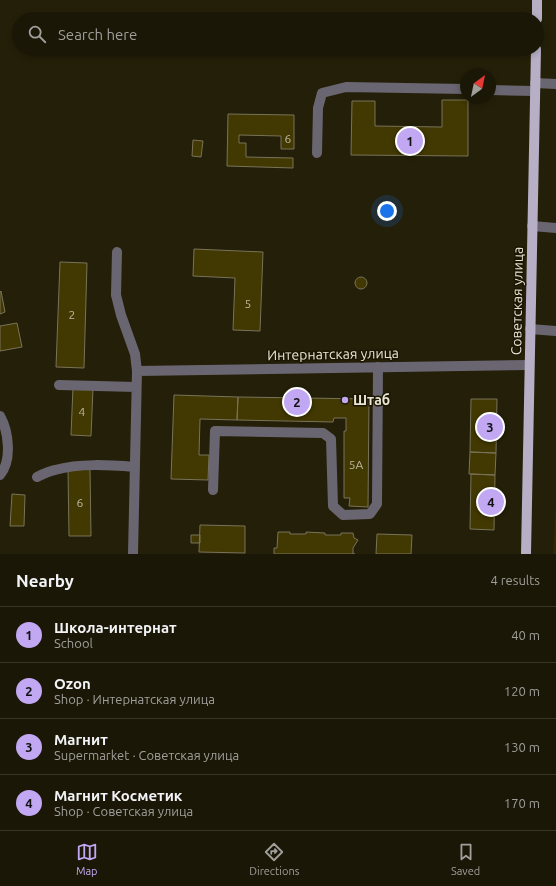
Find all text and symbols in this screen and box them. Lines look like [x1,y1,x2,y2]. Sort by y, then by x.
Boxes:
search box [12,12,544,56]
icon: search [26,23,48,45]
text: Search here [58,26,137,43]
north arrow [460,68,496,104]
pin: 1 [397,126,423,156]
house number: 6 [285,132,292,145]
your location [377,201,397,221]
street label: Советская улица [508,247,526,355]
house number: 5 [245,297,251,310]
house number: 2 [69,308,75,321]
street label: Интернатская улица [267,345,399,363]
pin: 2 [284,387,310,417]
place label: Штаб [353,392,390,408]
marker: Штаб [340,395,350,405]
house number: 4 [79,405,86,418]
pin: 3 [477,412,503,442]
house number: 5А [349,458,363,471]
pin: 4 [478,487,504,517]
house number: 6 [77,496,84,509]
text: Nearby [16,571,74,590]
text: 4 results [490,573,540,587]
text: Школа-интернат [54,619,177,636]
text: 1 [25,628,33,642]
text: 40 m [511,628,540,642]
text: School [54,636,93,650]
text: Ozon [54,675,91,692]
text: 2 [25,684,33,698]
text: 120 m [504,684,540,698]
text: Shop · Интернатская улица [54,692,215,706]
text: Магнит [54,731,108,748]
text: 3 [25,740,33,754]
text: 130 m [504,740,540,754]
text: Supermarket · Советская улица [54,748,239,762]
text: Магнит Косметик [54,787,182,804]
text: 4 [25,796,33,810]
text: 170 m [504,796,540,810]
text: Shop · Советская улица [54,804,193,818]
tab: Map [76,841,98,877]
tab: Directions [249,841,299,877]
tab: Saved [451,841,480,877]

